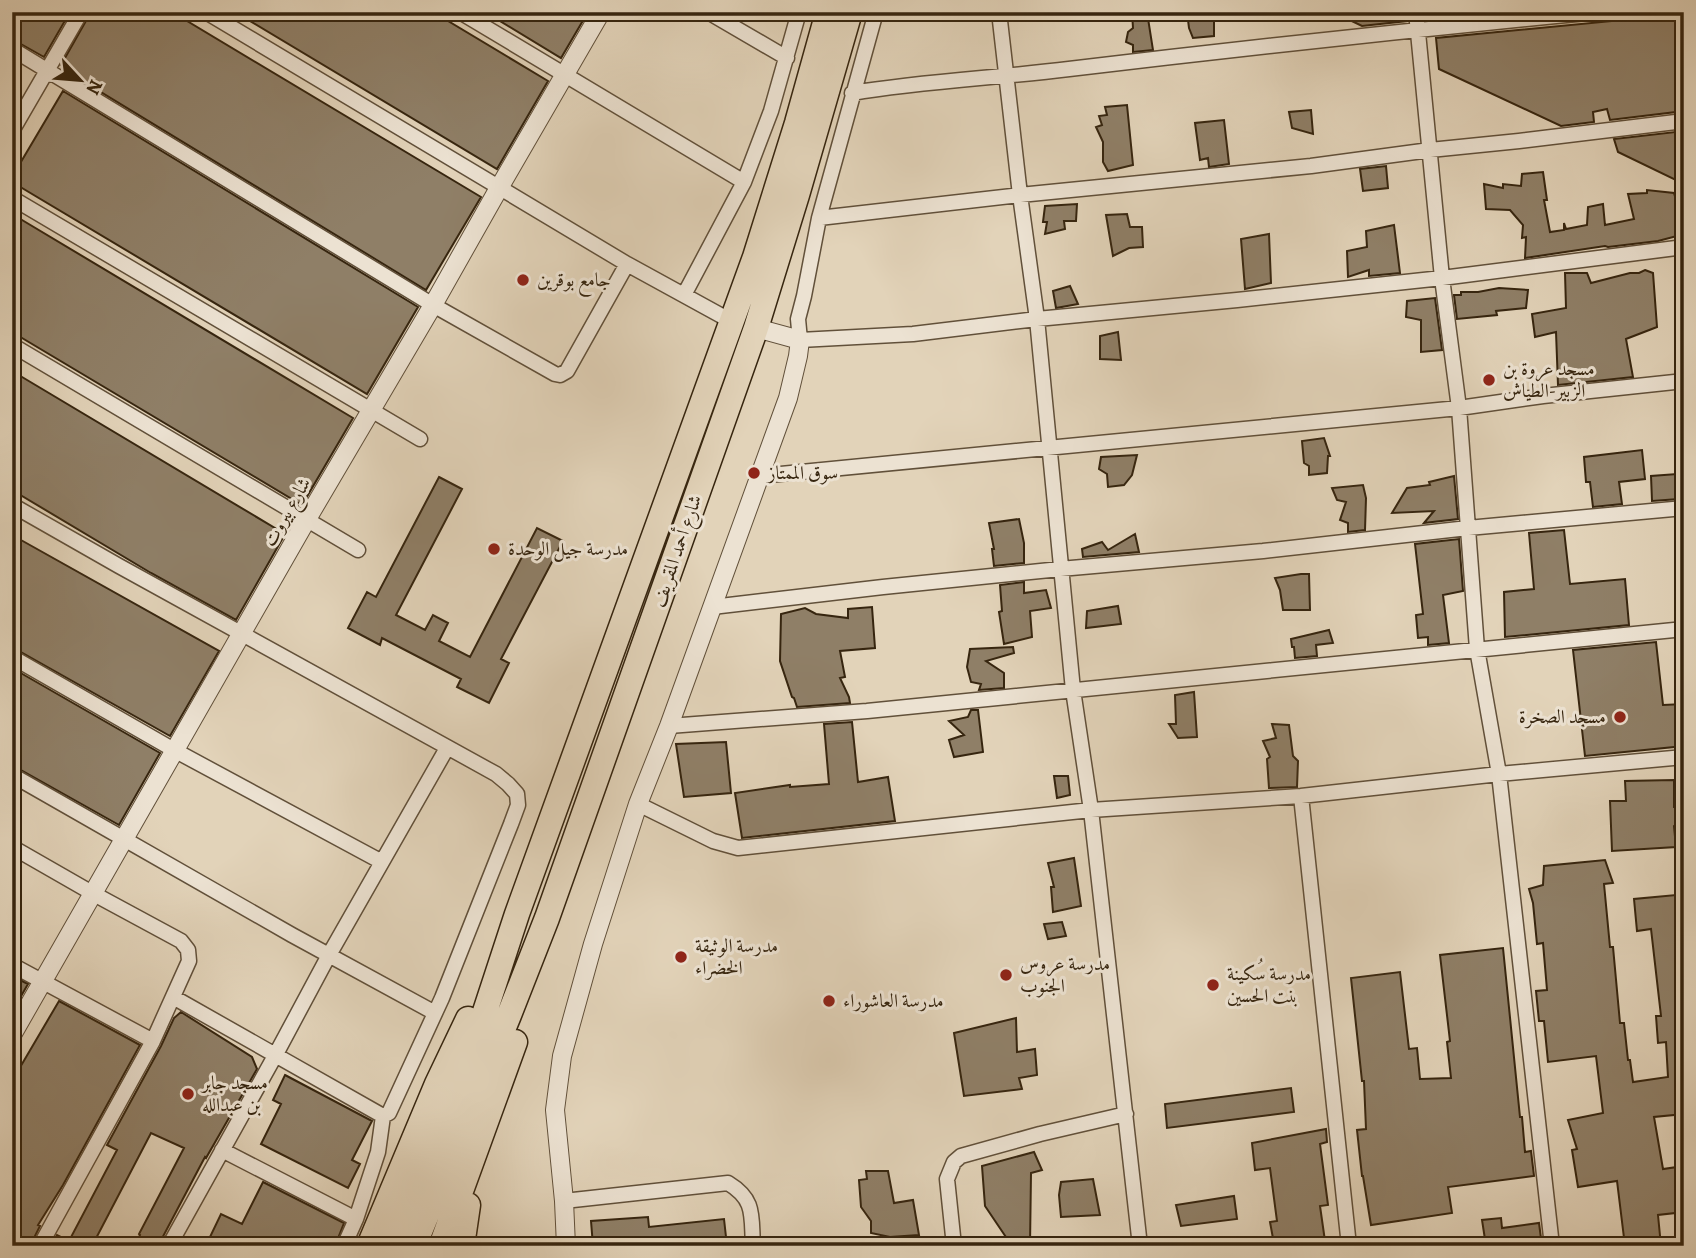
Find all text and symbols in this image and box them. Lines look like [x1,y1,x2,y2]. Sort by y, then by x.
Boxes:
north arrow [46,46,116,116]
text: N [80,75,109,99]
place label: جامع بوقرين [537,267,611,297]
marker: جامع بوقرين [515,272,531,288]
place label: مسجد عروة بن الزبير-الطياش [1503,356,1595,404]
marker: مسجد عروة بن الزبير-الطياش [1481,372,1497,388]
place label: سوق الممتاز [766,460,838,486]
marker: سوق الممتاز [746,465,762,481]
street label: شارع بيروت [257,473,319,552]
street label: شارع أحمد المقريف [646,491,710,611]
place label: مدرسة جيل الوحدة [508,536,628,562]
marker: مدرسة جيل الوحدة [486,541,502,557]
place label: مسجد الصخرة [1519,704,1606,730]
marker: مسجد الصخرة [1612,709,1628,725]
place label: مدرسة الوثيقة الخضراء [695,933,778,981]
marker: مدرسة الوثيقة الخضراء [673,949,689,965]
place label: مدرسة عروس الجنوب [1020,951,1110,999]
place label: مدرسة سُكينة بنت الحسين [1227,958,1311,1009]
marker: مدرسة عروس الجنوب [998,967,1014,983]
marker: مدرسة سُكينة بنت الحسين [1205,977,1221,993]
place label: مدرسة العاشوراء [843,988,944,1014]
marker: مدرسة العاشوراء [821,993,837,1009]
place label: مسجد جابر بن عبدالله [200,1070,268,1118]
marker: مسجد جابر بن عبدالله [180,1086,196,1102]

